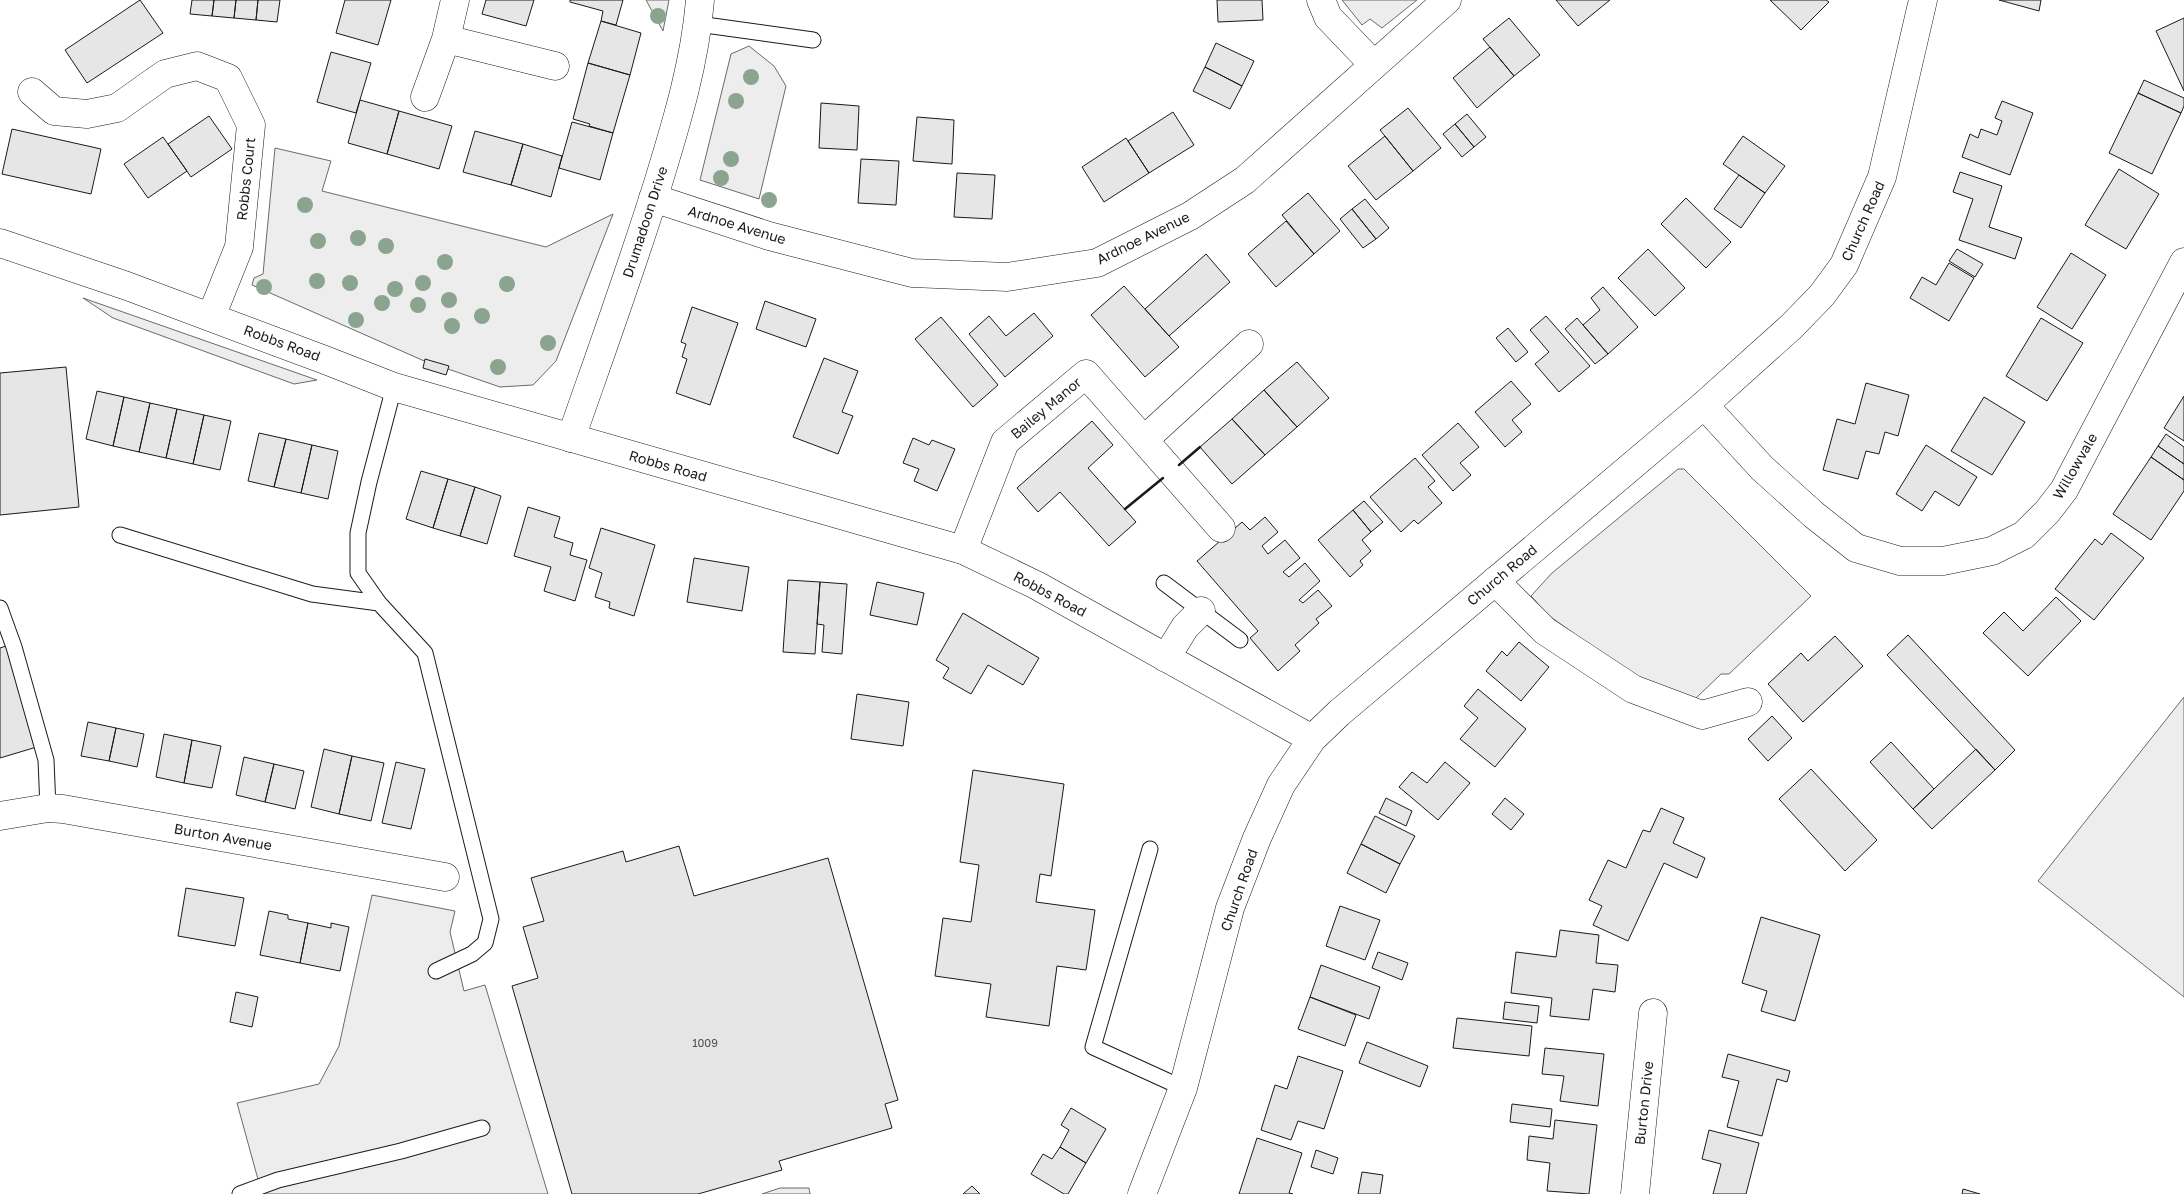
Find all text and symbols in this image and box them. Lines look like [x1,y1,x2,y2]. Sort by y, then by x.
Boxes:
street label: Robbs Court [233,136,258,221]
street label: Drumadoon Drive [618,164,671,280]
street label: Church Road [1837,178,1888,264]
street label: Ardnoe Avenue [686,202,788,247]
street label: Ardnoe Avenue [1093,208,1192,267]
street label: Robbs Road [242,321,323,364]
street label: Bailey Manor [1007,373,1085,442]
street label: Willowvale [2049,430,2100,502]
street label: Robbs Road [627,446,709,485]
street label: Church Road [1463,540,1540,609]
street label: Robbs Road [1011,567,1090,620]
street label: Burton Avenue [173,820,273,853]
street label: Church Road [1216,846,1261,933]
house number: 1009 [692,1036,718,1049]
street label: Burton Drive [1631,1060,1656,1146]

